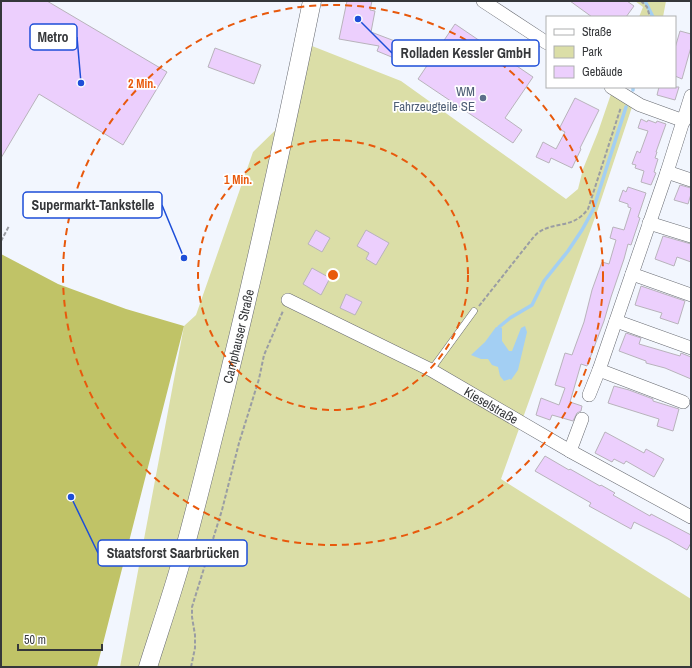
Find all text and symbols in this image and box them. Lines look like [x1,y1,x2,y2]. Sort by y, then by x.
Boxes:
legend [546,16,676,88]
callout: Metro [30,24,77,50]
text: Straße [582,24,612,40]
text: Metro [37,28,69,46]
callout: Rolladen Kessler GmbH [392,40,539,66]
text: Rolladen Kessler GmbH [401,44,531,62]
text: Park [582,44,602,60]
text: Gebäude [582,64,623,80]
text: 2 Min. [128,76,156,92]
place label: WM Fahrzeugteile SE [393,83,475,115]
marker: WM Fahrzeugteile SE [478,93,488,103]
text: 1 Min. [224,172,252,188]
callout: Supermarkt-Tankstelle [23,192,162,218]
text: Supermarkt-Tankstelle [32,196,154,214]
centre of rings [326,268,340,282]
street label: Camphauser Straße [219,288,258,385]
street label: Kieselstraße [461,383,521,428]
callout: Staatsforst Saarbrücken [98,540,247,566]
text: Staatsforst Saarbrücken [107,544,239,562]
scale bar [18,626,102,652]
text: 50 m [24,632,46,648]

